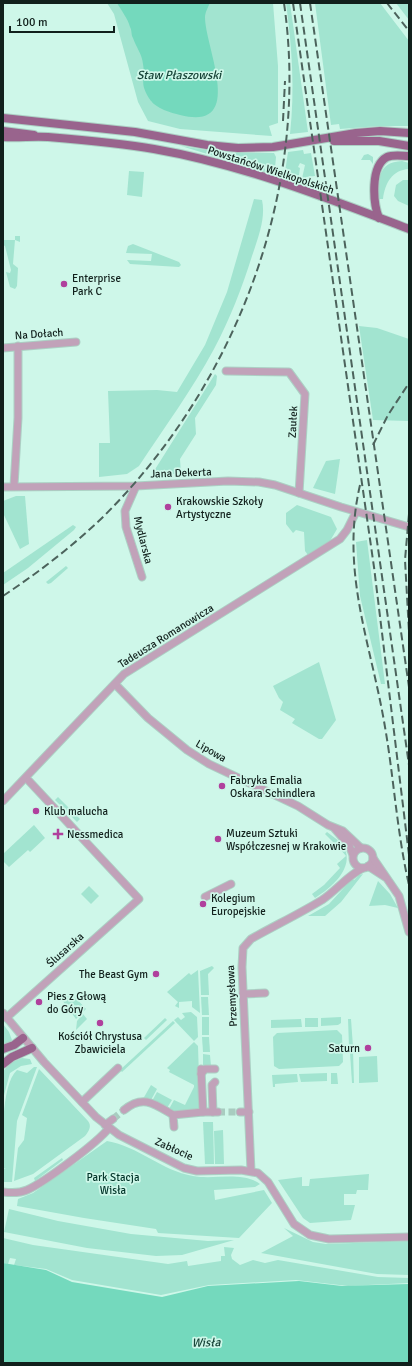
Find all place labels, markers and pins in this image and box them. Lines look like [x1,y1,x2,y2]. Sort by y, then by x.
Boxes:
place label: Enterprise Park C [72,272,121,298]
marker: Enterprise Park C [59,279,69,289]
place label: Krakowskie Szkoły Artystyczne [176,495,264,521]
marker: Krakowskie Szkoły Artystyczne [163,502,173,512]
place label: Fabryka Emalia Oskara Schindlera [230,774,316,800]
marker: Fabryka Emalia Oskara Schindlera [217,781,227,791]
place label: Klub malucha [44,805,109,818]
marker: Klub malucha [31,806,41,816]
place label: Muzeum Sztuki Współczesnej w Krakowie [226,827,346,853]
marker: Nessmedica [52,828,64,840]
place label: Nessmedica [67,828,124,841]
marker: Muzeum Sztuki Współczesnej w Krakowie [213,834,223,844]
place label: Kolegium Europejskie [211,892,266,918]
marker: Kolegium Europejskie [198,899,208,909]
place label: The Beast Gym [79,968,148,981]
marker: The Beast Gym [151,969,161,979]
place label: Pies z Głową do Góry [47,990,106,1016]
marker: Pies z Głową do Góry [34,997,44,1007]
marker: Kościół Chrystusa Zbawiciela [95,1018,105,1028]
place label: Kościół Chrystusa Zbawiciela [58,1030,143,1056]
place label: Saturn [329,1042,360,1055]
marker: Saturn [363,1043,373,1053]

